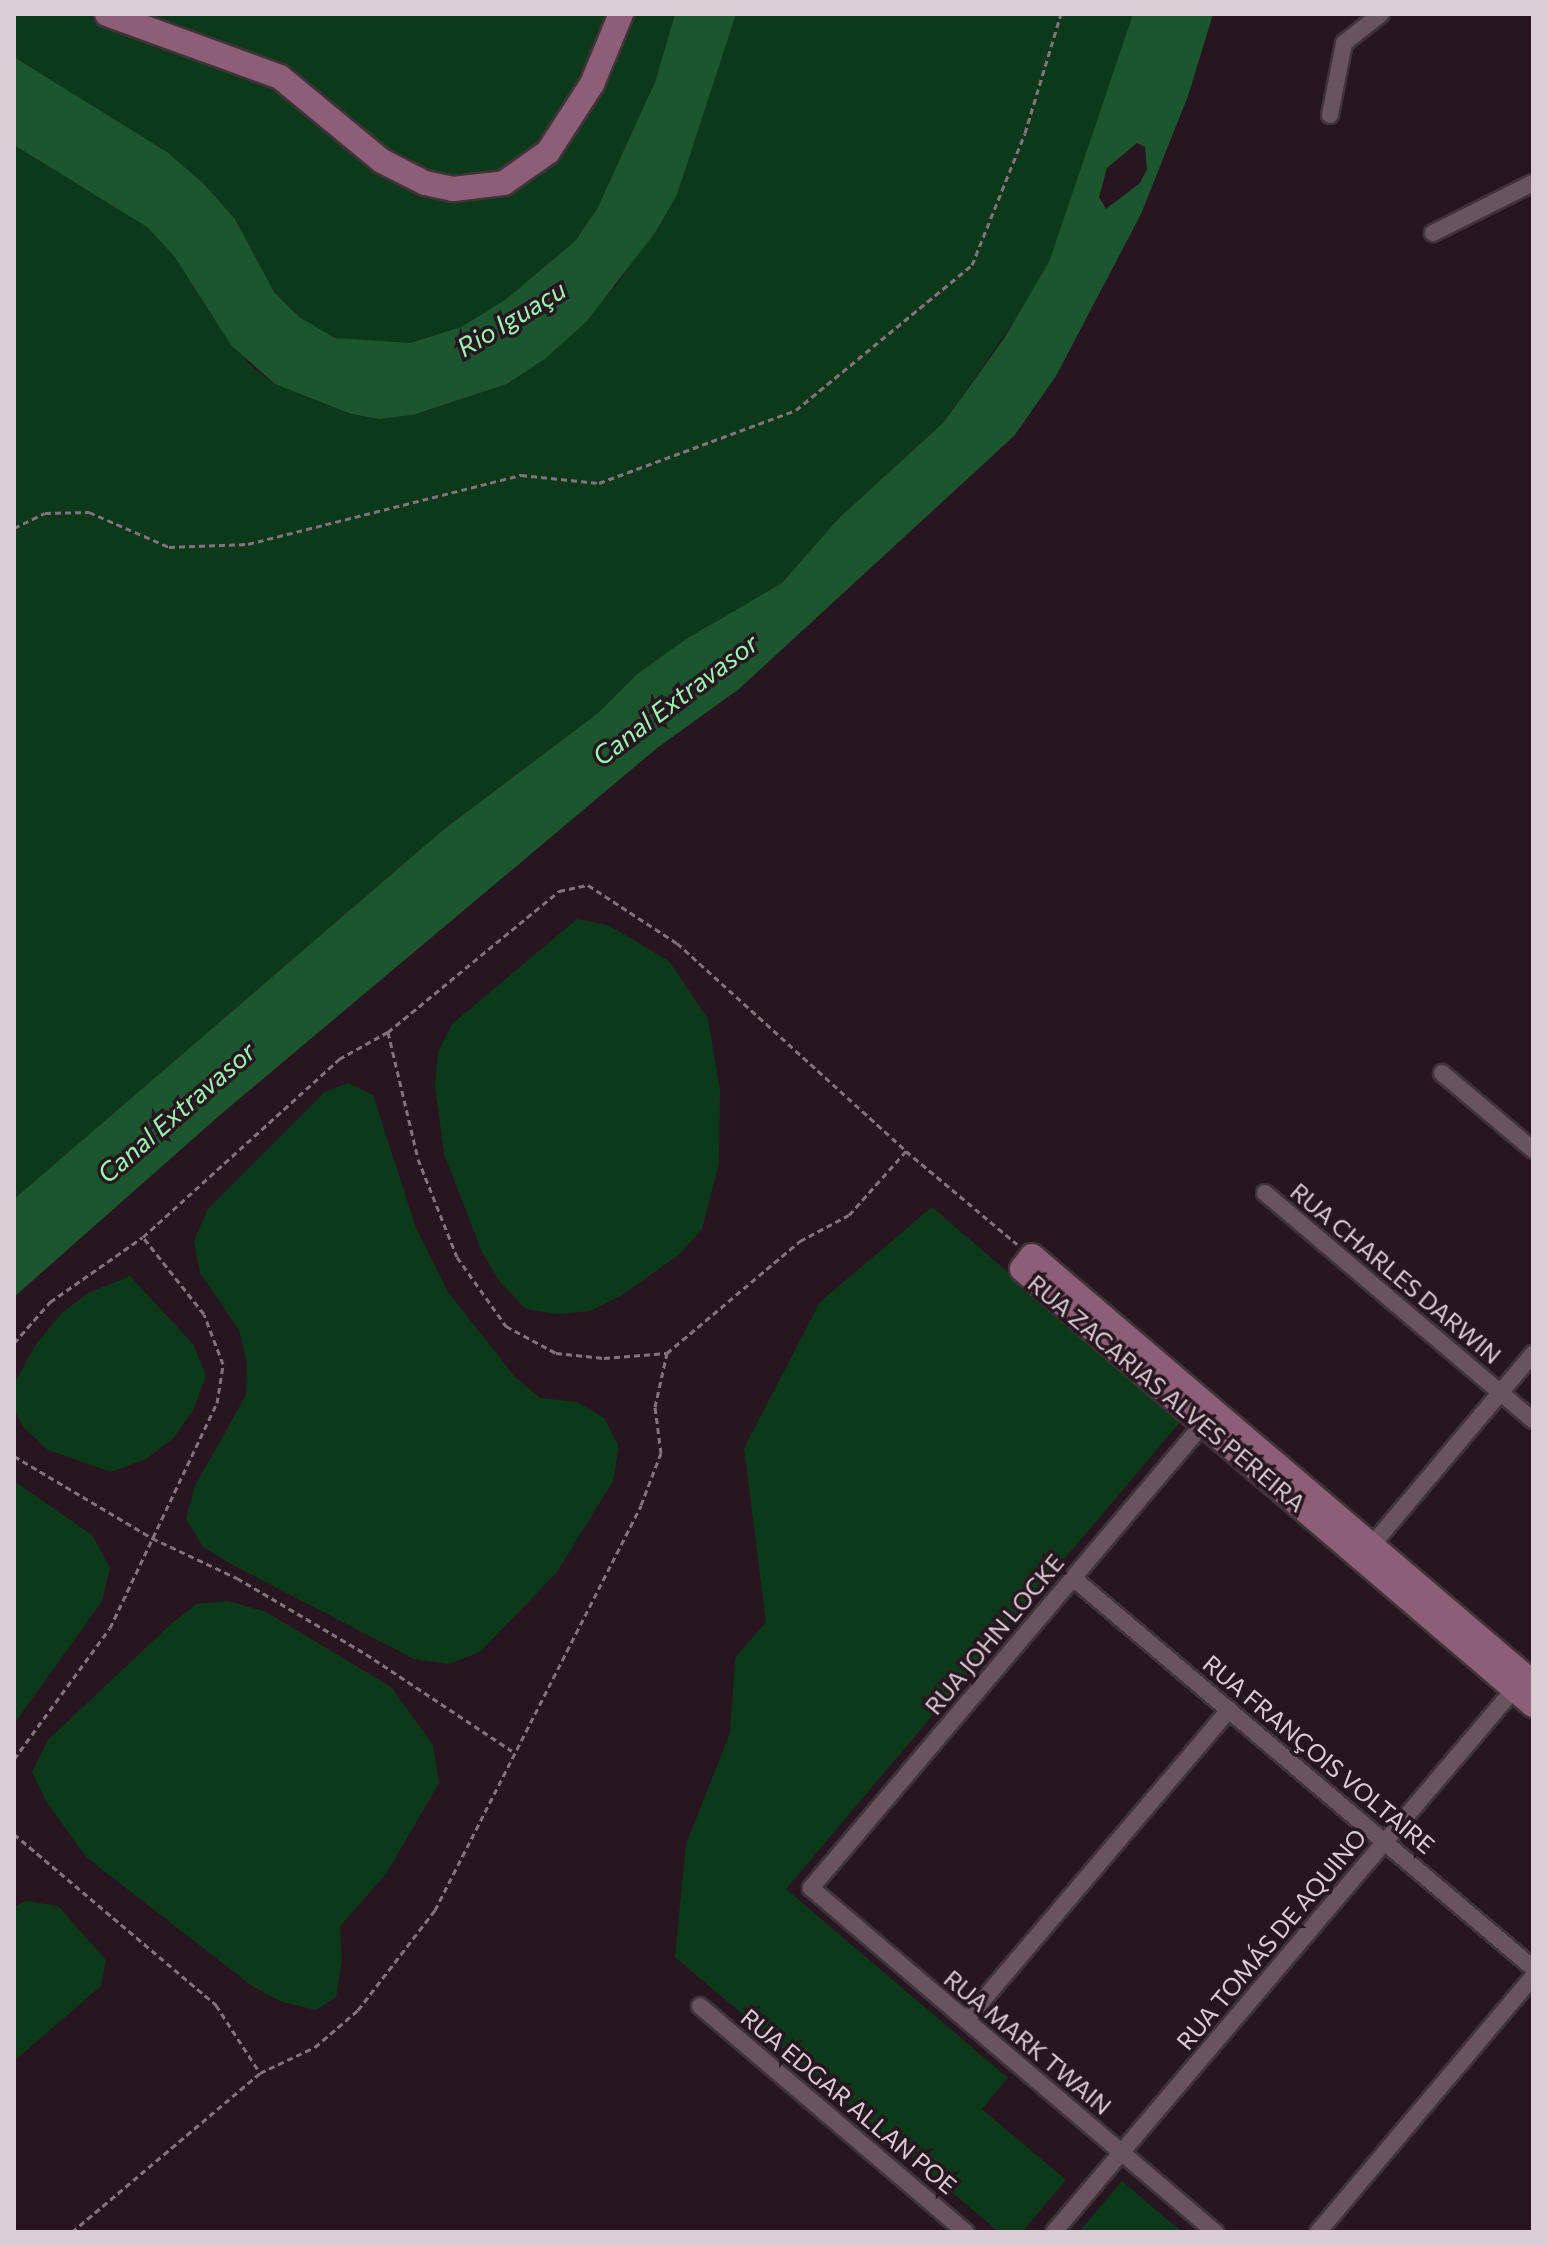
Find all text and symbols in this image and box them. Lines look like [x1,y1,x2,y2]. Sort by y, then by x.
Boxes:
water label: Rio Iguaçu [451,273,571,363]
water label: Canal Extravasor [586,627,764,771]
water label: Canal Extravasor [91,1035,261,1189]
street label: RUA CHARLES DARWIN [1285,1177,1507,1369]
street label: RUA ZACARIAS ALVES PEREIRA [1022,1268,1312,1518]
street label: RUA JOHN LOCKE [919,1548,1069,1720]
street label: RUA FRANÇOIS VOLTAIRE [1197,1649,1441,1859]
street label: RUA TOMÁS DE AQUINO [1170,1823,1372,2055]
street label: RUA MARK TWAIN [939,1964,1117,2120]
street label: RUA EDGAR ALLAN POE [735,2002,963,2200]

